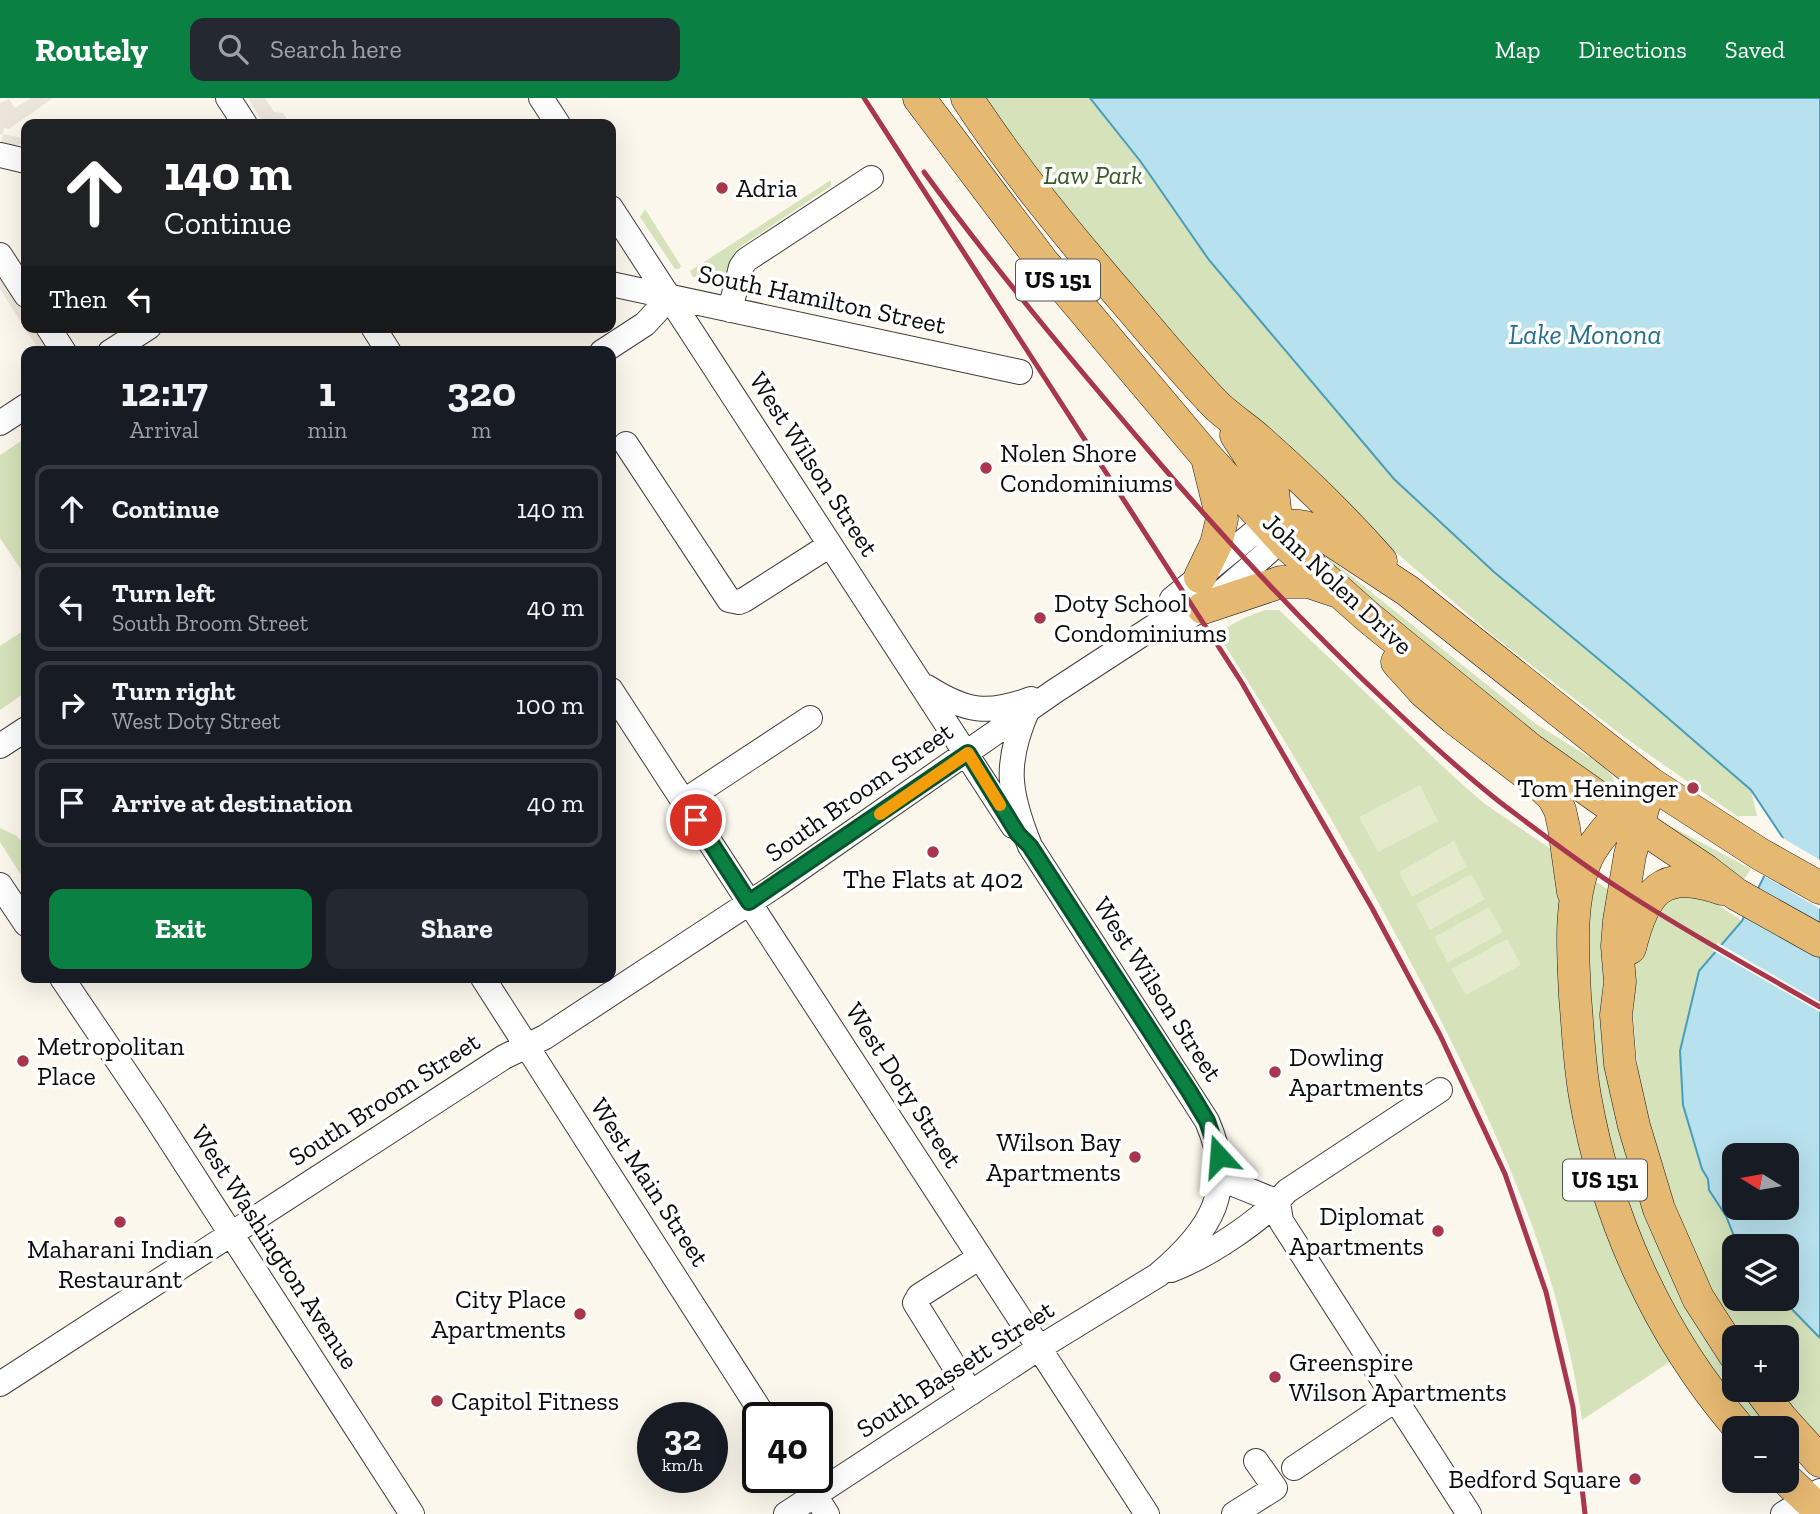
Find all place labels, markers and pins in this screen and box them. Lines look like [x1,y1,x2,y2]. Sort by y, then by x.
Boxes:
place label: Adria [736,172,798,204]
marker: Adria [714,180,730,196]
place label: Nolen Shore Condominiums [1000,437,1173,499]
marker: Nolen Shore Condominiums [978,460,994,476]
place label: Doty School Condominiums [1054,587,1227,649]
marker: Doty School Condominiums [1032,610,1048,626]
place label: Tom Heninger [1517,772,1679,804]
marker: Tom Heninger [1685,780,1701,796]
pin [666,790,726,850]
marker: The Flats at 402 [925,844,941,860]
place label: The Flats at 402 [843,863,1023,895]
place label: Metropolitan Place [37,1030,184,1092]
place label: Dowling Apartments [1289,1041,1424,1103]
marker: Metropolitan Place [15,1053,31,1069]
marker: Dowling Apartments [1267,1064,1283,1080]
place label: Wilson Bay Apartments [986,1126,1122,1188]
marker: Wilson Bay Apartments [1127,1149,1143,1165]
place label: Diplomat Apartments [1289,1200,1424,1262]
marker: Maharani Indian Restaurant [112,1214,128,1230]
marker: Diplomat Apartments [1430,1223,1446,1239]
place label: Maharani Indian Restaurant [27,1233,213,1295]
place label: City Place Apartments [431,1283,566,1345]
marker: City Place Apartments [572,1306,588,1322]
place label: Greenspire Wilson Apartments [1289,1346,1507,1408]
marker: Greenspire Wilson Apartments [1267,1369,1283,1385]
place label: Capitol Fitness [451,1385,619,1417]
marker: Capitol Fitness [429,1393,445,1409]
place label: Bedford Square [1448,1463,1621,1495]
marker: Bedford Square [1627,1471,1643,1487]

